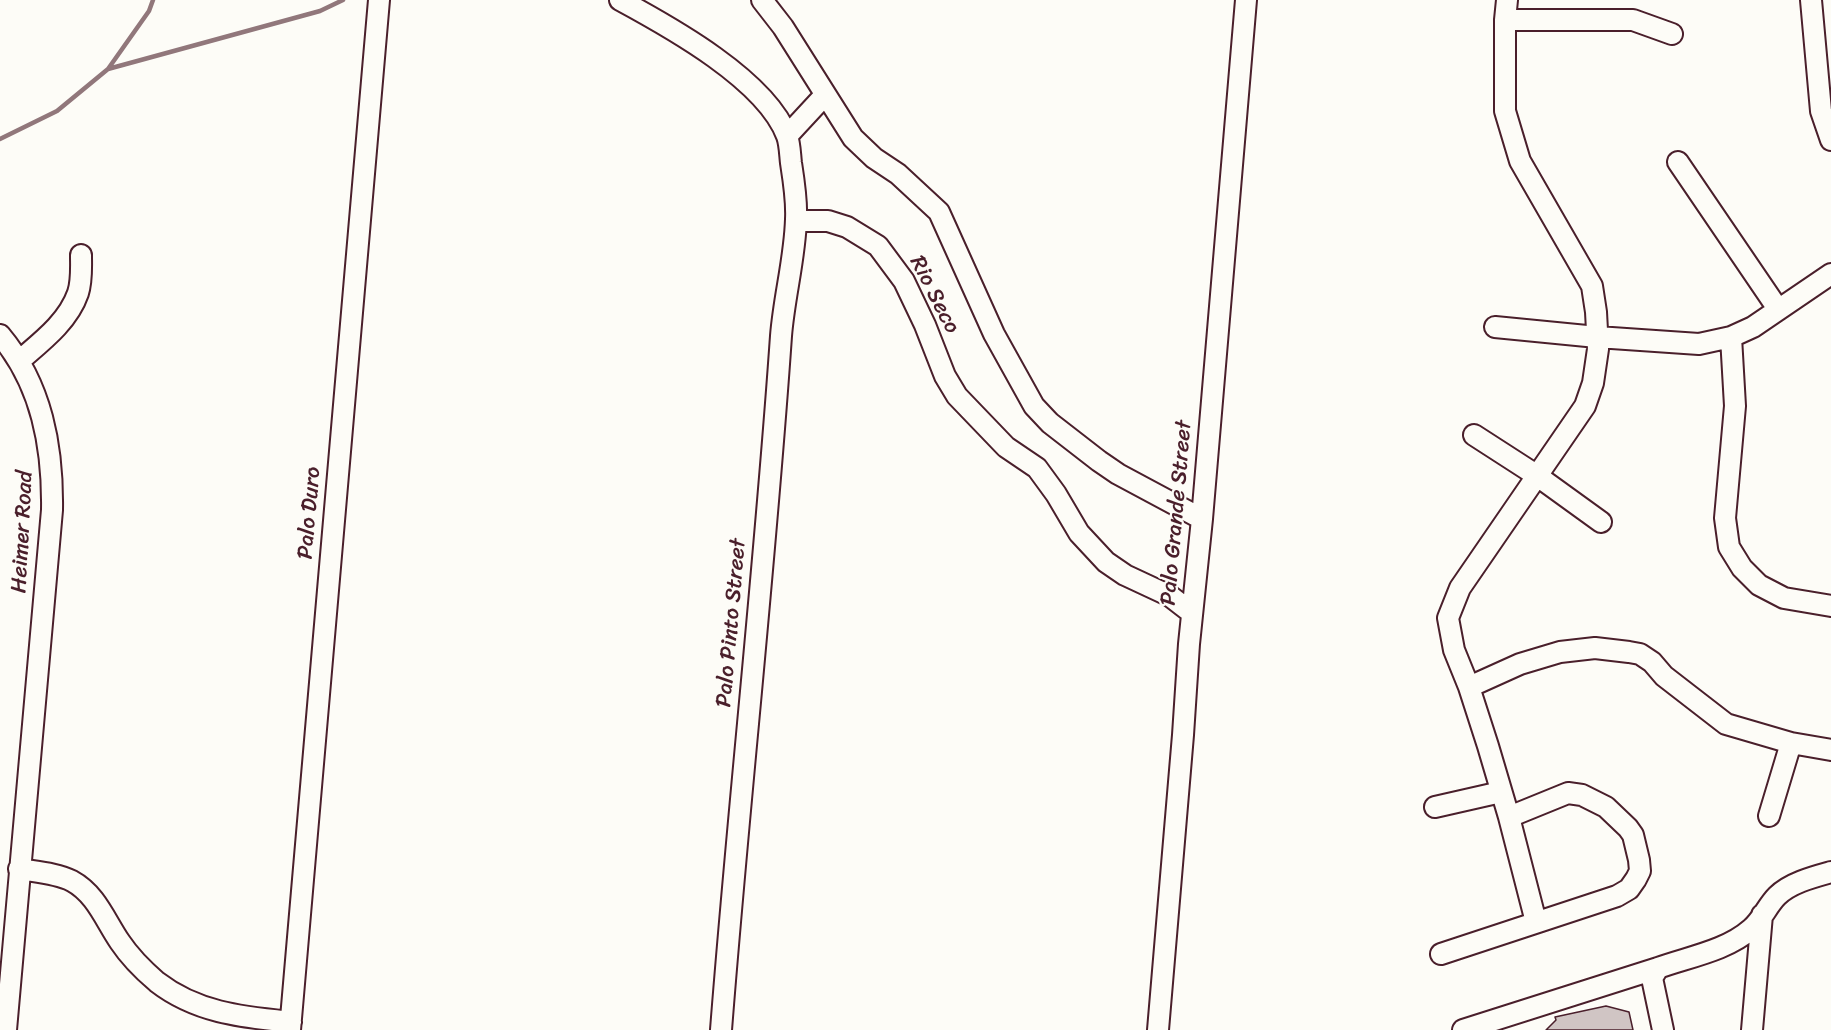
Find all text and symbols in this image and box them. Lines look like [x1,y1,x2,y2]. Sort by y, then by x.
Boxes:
street label: Rio Seco [903,252,965,338]
street label: Palo Grande Street [1156,419,1198,607]
street label: Palo Duro [293,466,327,560]
street label: Heimer Road [7,470,39,594]
street label: Palo Pinto Street [711,538,753,708]

